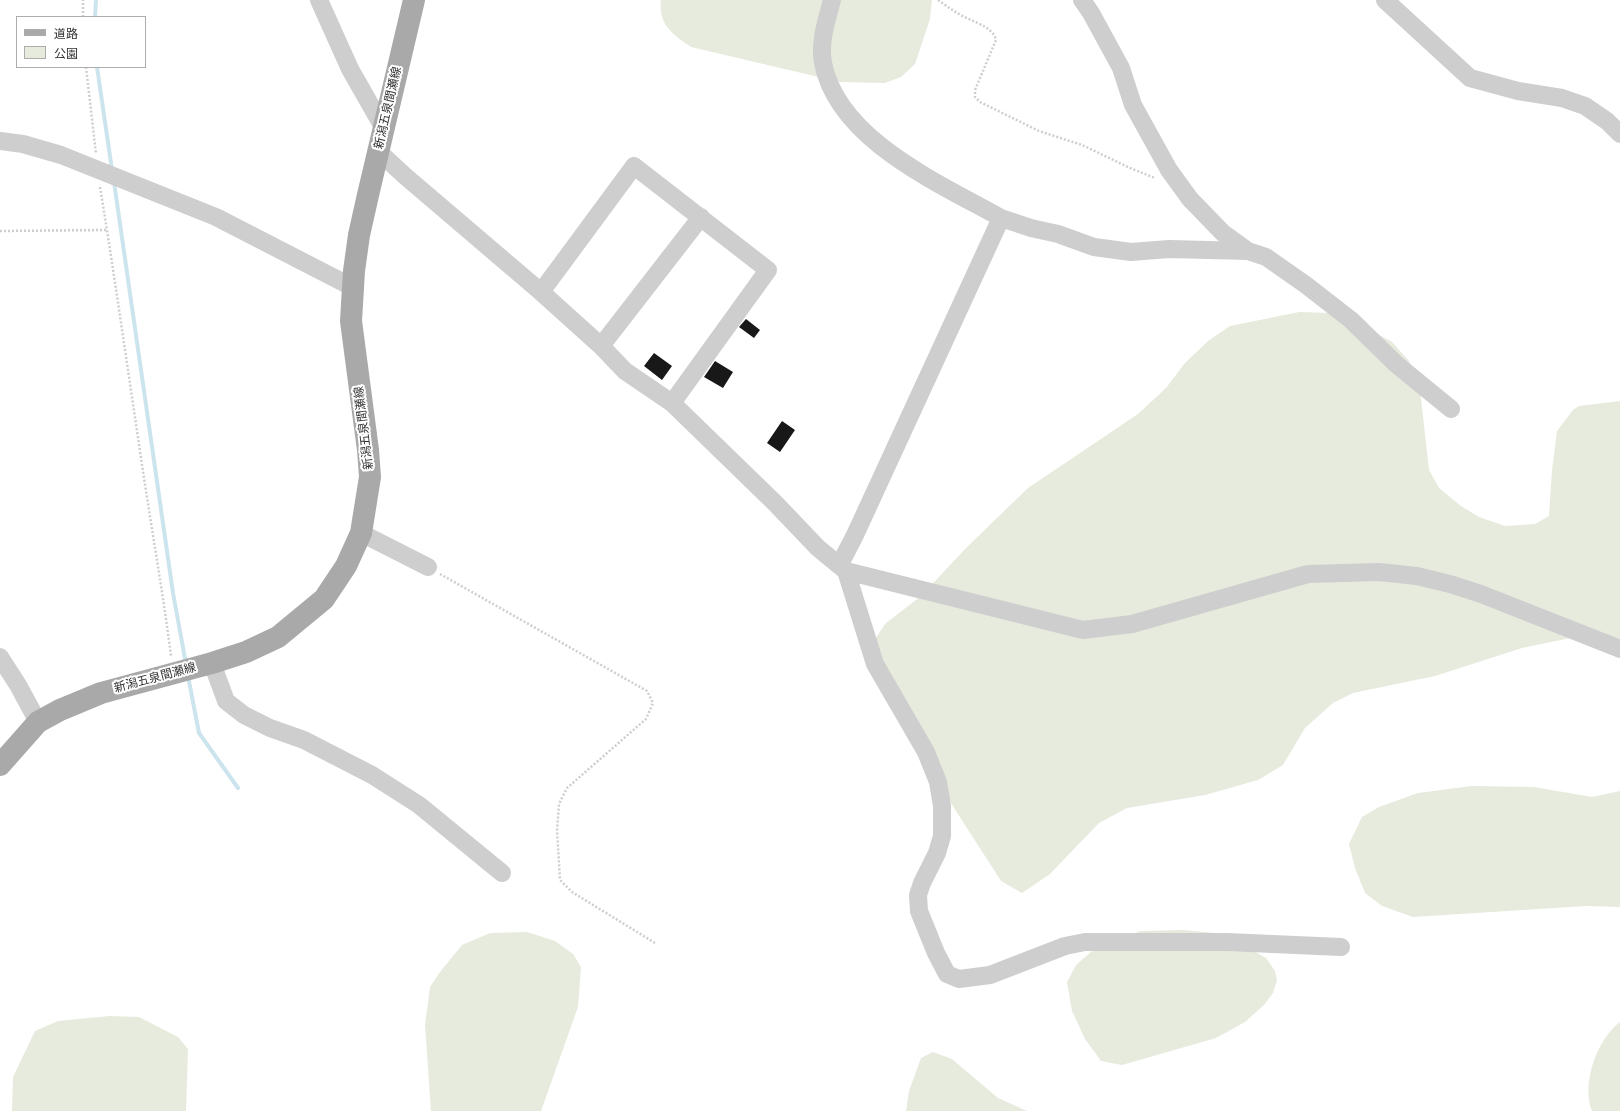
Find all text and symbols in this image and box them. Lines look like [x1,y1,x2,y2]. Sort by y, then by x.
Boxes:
legend [16,16,146,68]
text: 道路 [54,26,78,41]
text: 公園 [54,46,78,61]
street label: 新潟五泉間瀬線 [372,65,404,151]
street label: 新潟五泉間瀬線 [352,385,376,471]
street label: 新潟五泉間瀬線 [113,660,197,696]

